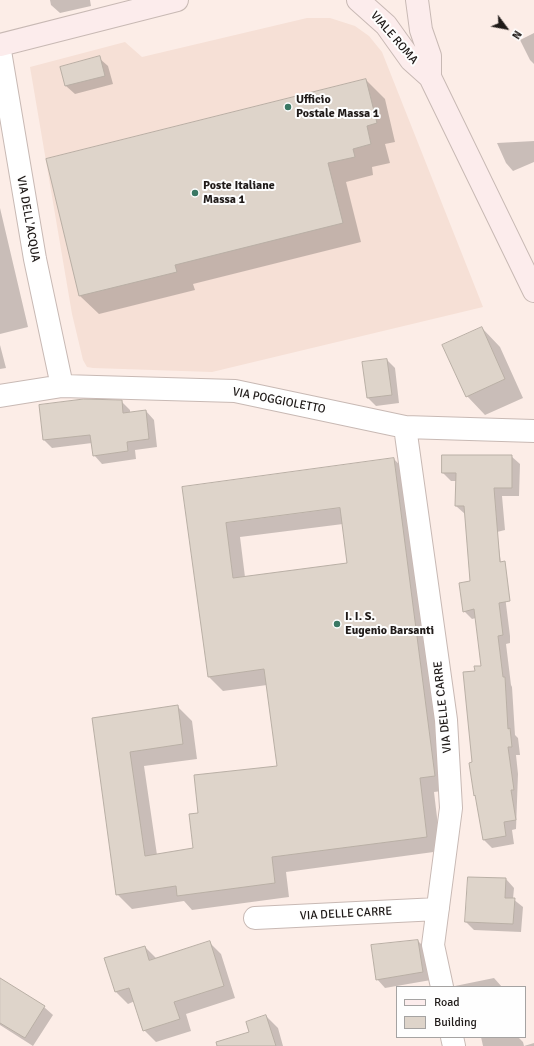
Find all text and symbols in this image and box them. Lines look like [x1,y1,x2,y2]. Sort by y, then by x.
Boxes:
north arrow [486,8,526,48]
street label: VIALE ROMA [367,9,421,67]
text: N [509,28,524,41]
place label: Ufficio Postale Massa 1 [296,93,379,121]
marker: Ufficio Postale Massa 1 [283,102,293,112]
street label: VIA DELL'ACQUA [13,175,43,263]
place label: Poste Italiane Massa 1 [203,179,275,207]
marker: Poste Italiane Massa 1 [190,188,200,198]
street label: VIA POGGIOLETTO [231,385,327,417]
place label: I. I. S. Eugenio Barsanti [345,610,434,638]
marker: I. I. S. Eugenio Barsanti [332,619,342,629]
street label: VIA DELLE CARRE [431,660,455,754]
street label: VIA DELLE CARRE [299,904,393,924]
legend [396,986,526,1038]
text: Road [434,995,460,1010]
text: Building [434,1015,477,1030]

